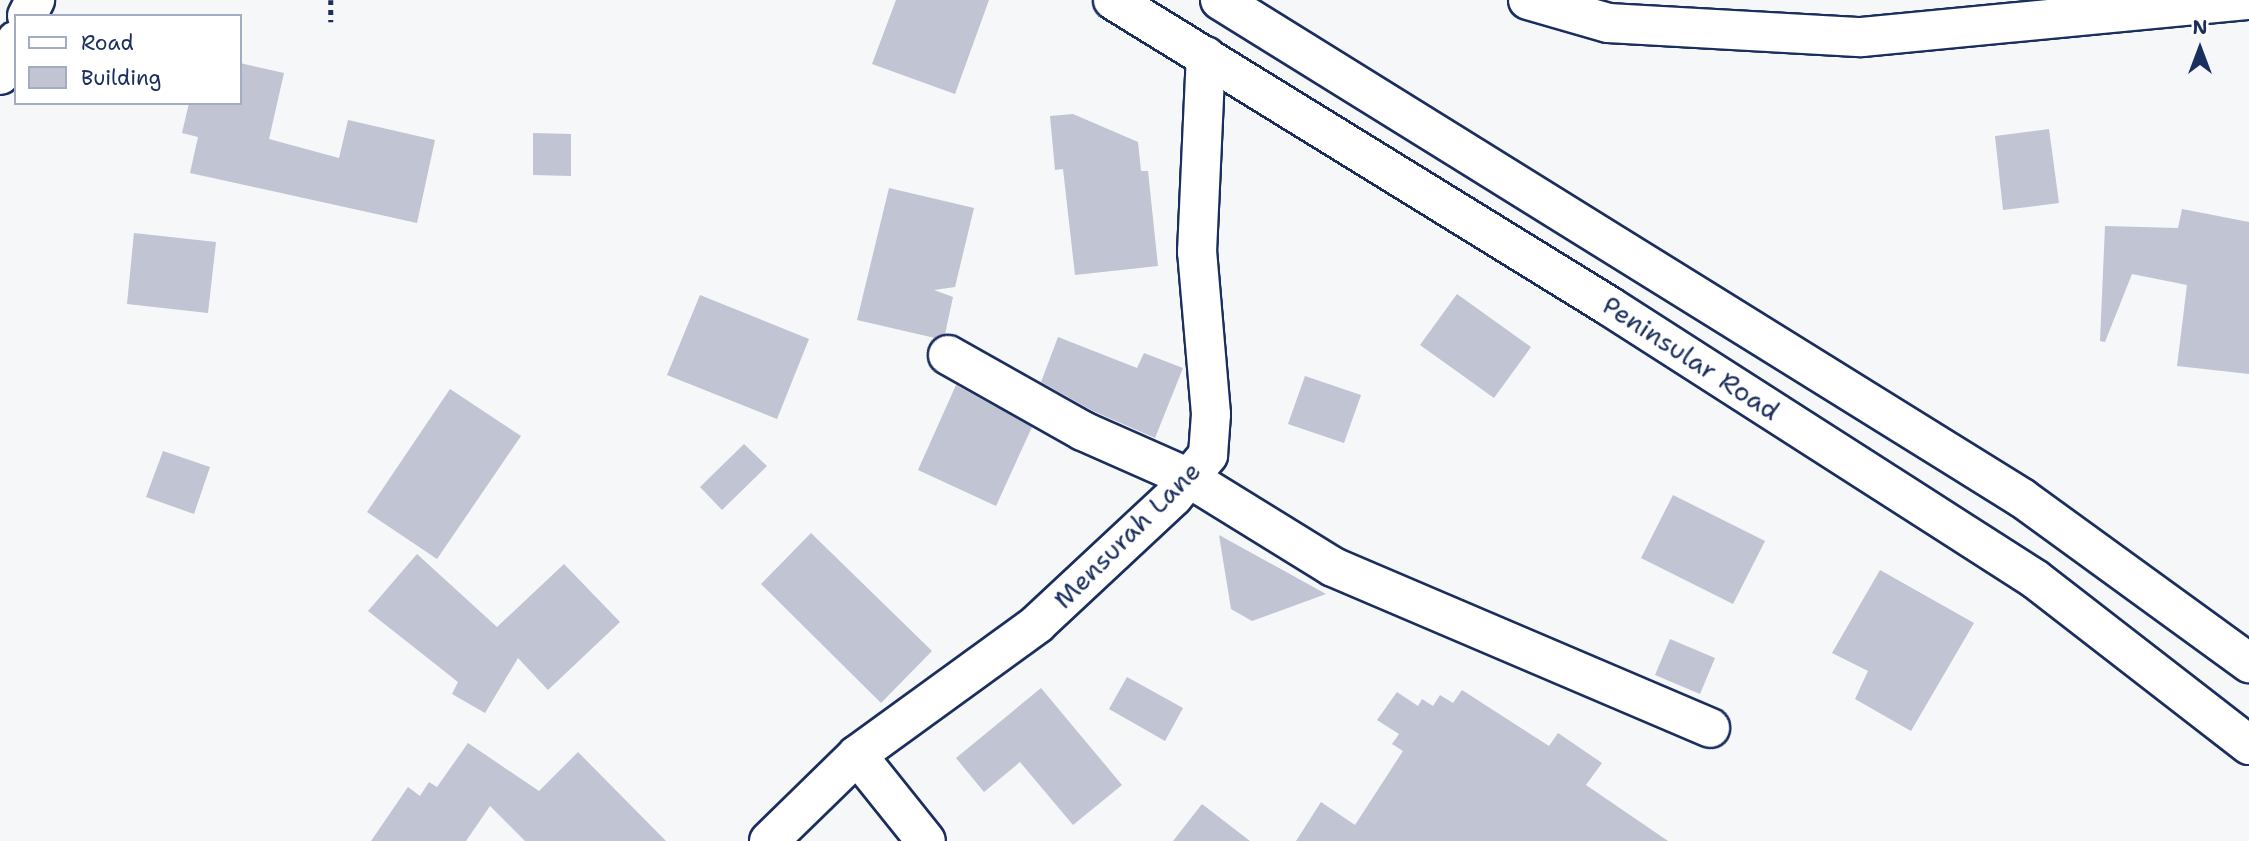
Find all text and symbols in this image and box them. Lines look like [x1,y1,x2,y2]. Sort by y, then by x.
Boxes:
legend [14,14,242,105]
north arrow [2165,14,2235,84]
text: N [2192,15,2208,40]
text: Road [81,29,134,57]
text: Building [81,64,161,92]
street label: Peninsular Road [1597,289,1785,427]
street label: Mensurah Lane [1047,455,1207,615]

